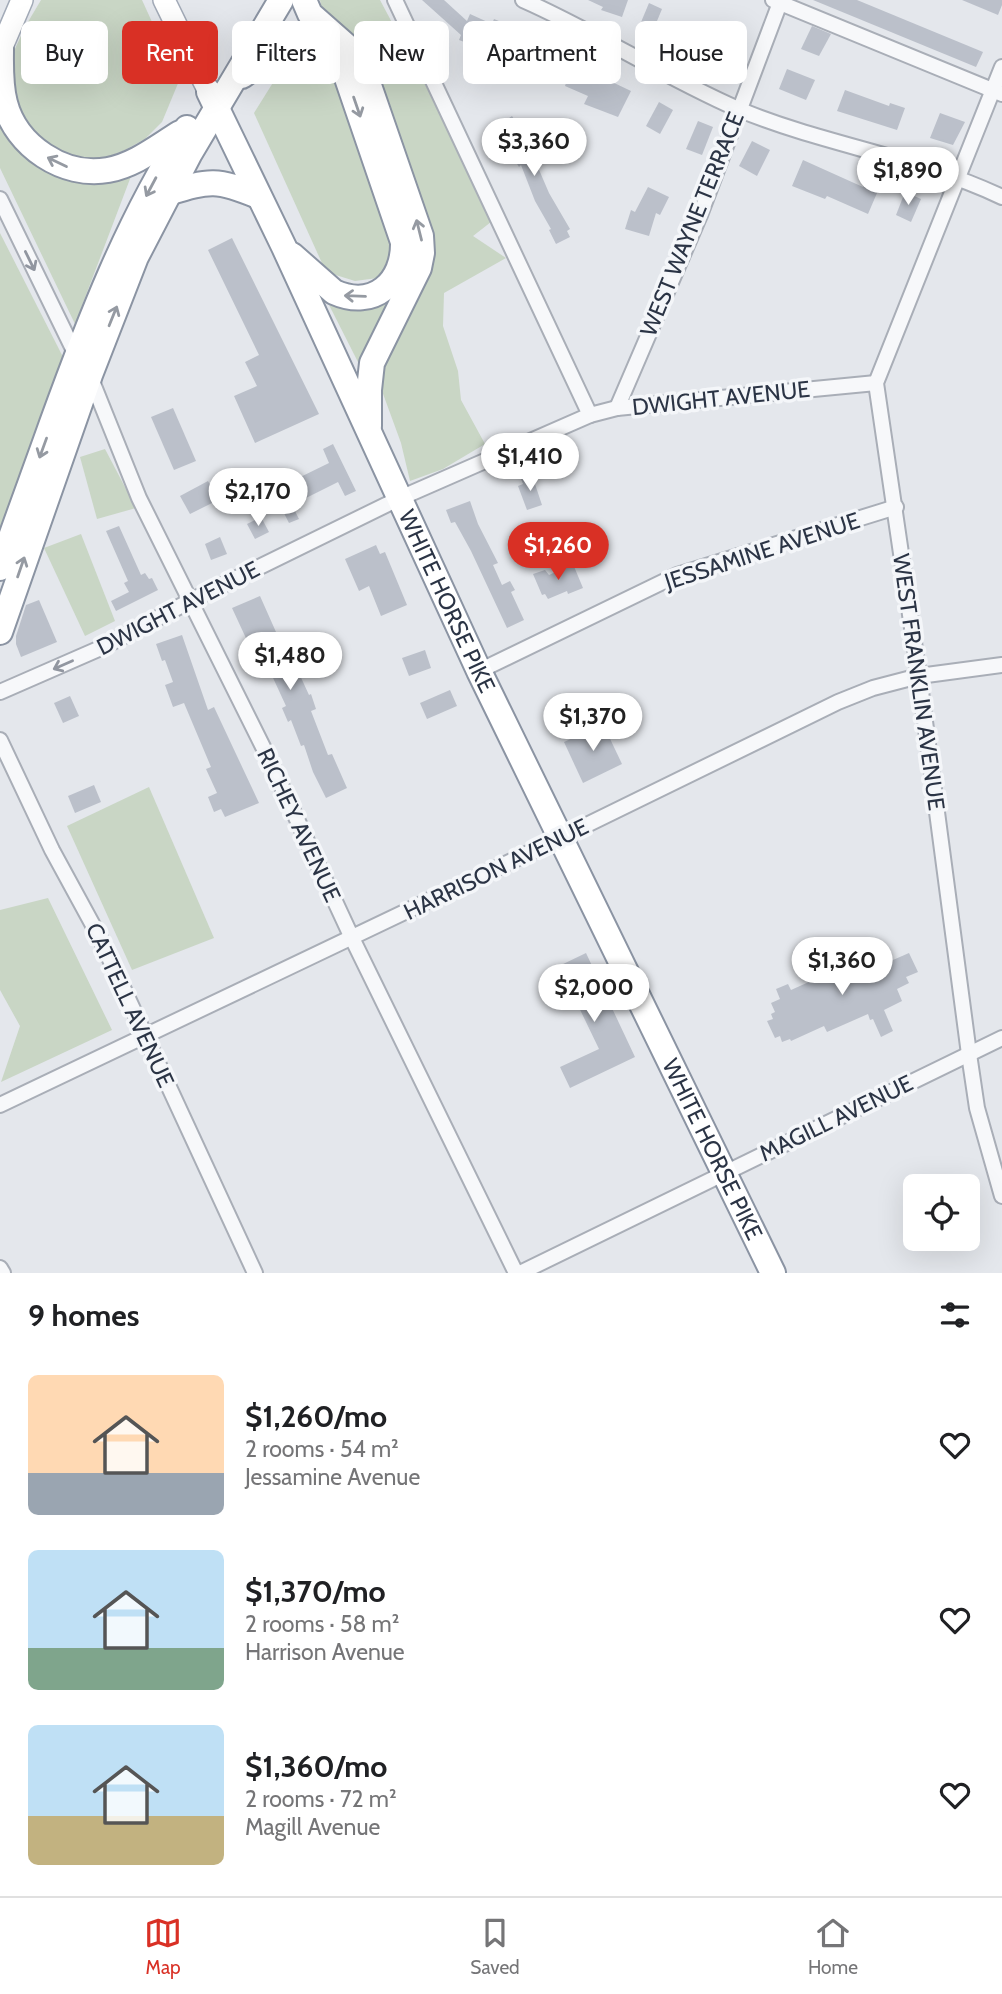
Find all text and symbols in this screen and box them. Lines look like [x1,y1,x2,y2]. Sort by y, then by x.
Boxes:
chip: Buy [21,21,108,84]
chip: Rent [122,21,218,84]
chip: Filters [232,21,340,84]
chip: New [354,21,449,84]
chip: Apartment [463,21,621,84]
chip: House [635,21,747,84]
one-way arrow [351,96,364,118]
street label: WEST WAYNE TERRACE [634,108,750,340]
pin: $3,360 [477,118,591,178]
text: $3,360 [498,127,570,155]
pin: $1,890 [851,148,965,207]
one-way arrow [47,155,68,168]
text: $1,890 [873,156,943,184]
one-way arrow [143,177,157,197]
one-way arrow [412,219,425,242]
one-way arrow [24,250,37,271]
one-way arrow [343,289,366,302]
one-way arrow [107,305,120,327]
street label: DWIGHT AVENUE [631,375,811,421]
pin: $1,410 [473,434,587,493]
one-way arrow [36,437,48,459]
text: $1,410 [497,442,563,470]
pin: $2,170 [201,468,315,528]
text: $2,170 [225,477,291,505]
street label: WHITE HORSE PIKE [393,505,501,697]
street label: JESSAMINE AVENUE [660,506,863,596]
pin: $1,260 [501,522,615,582]
text: $1,260 [524,531,592,559]
street label: WEST FRANKLIN AVENUE [887,552,951,812]
street label: DWIGHT AVENUE [92,555,264,661]
one-way arrow [15,556,28,578]
pin: $1,480 [233,632,347,692]
text: $1,480 [254,641,326,669]
one-way arrow [53,659,74,672]
pin: $1,370 [536,694,650,753]
text: $1,370 [559,702,627,730]
street label: RICHEY AVENUE [251,744,347,906]
street label: HARRISON AVENUE [399,812,593,926]
street label: CATTELL AVENUE [80,918,180,1092]
pin: $1,360 [785,937,899,997]
text: $1,360 [808,946,876,974]
pin: $2,000 [537,964,651,1024]
text: $2,000 [554,973,634,1001]
street label: WHITE HORSE PIKE [656,1054,769,1244]
street label: MAGILL AVENUE [755,1069,917,1167]
map controls [903,1174,980,1251]
button: locate [903,1174,980,1251]
icon: filters [936,1296,974,1334]
text: 9 homes [28,1297,139,1334]
text: $1,260/mo [245,1398,387,1435]
icon: home [84,1403,168,1487]
icon: heart [936,1426,974,1464]
text: 2 rooms · 54 m² [245,1435,399,1463]
text: Jessamine Avenue [245,1463,420,1491]
text: $1,370/mo [245,1573,386,1610]
icon: home [84,1578,168,1662]
icon: heart [936,1601,974,1639]
text: 2 rooms · 58 m² [245,1610,399,1638]
text: Harrison Avenue [245,1638,405,1666]
text: $1,360/mo [245,1748,387,1785]
icon: home [84,1753,168,1837]
icon: heart [936,1776,974,1814]
text: 2 rooms · 72 m² [245,1785,397,1813]
text: Magill Avenue [245,1813,380,1841]
tab: Map [144,1914,182,1979]
tab: Saved [470,1914,520,1979]
tab: Home [808,1914,858,1979]

